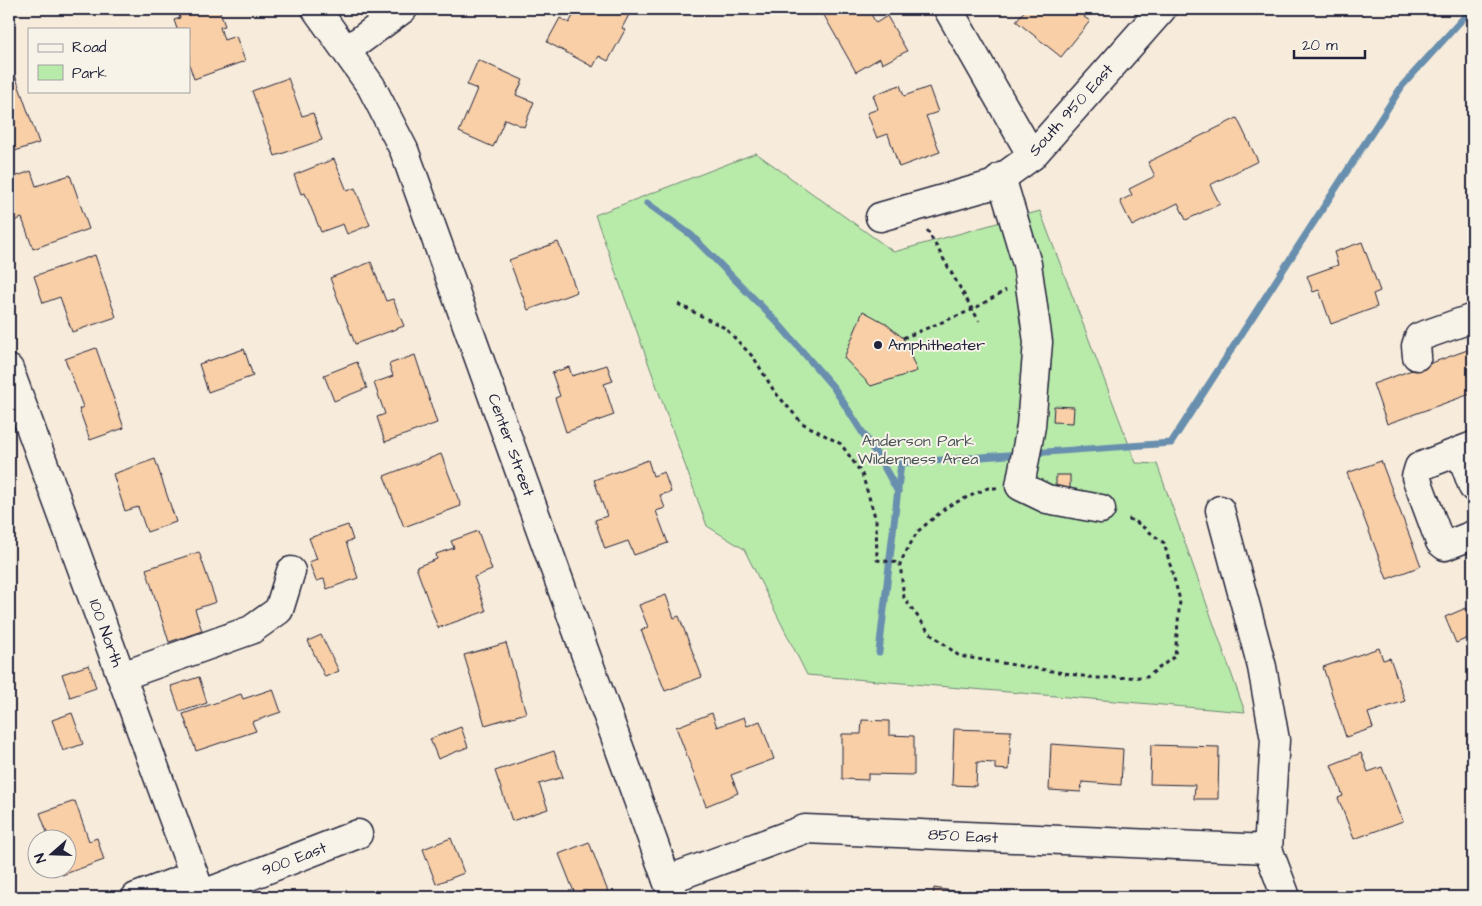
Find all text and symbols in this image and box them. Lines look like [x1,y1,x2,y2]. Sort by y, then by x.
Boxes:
legend [28,28,190,92]
scale bar [1294,28,1366,60]
text: 20 m [1302,35,1338,56]
text: Road [72,37,107,58]
street label: South 950 East [1024,59,1119,161]
text: Park [72,63,107,84]
place label: Amphitheater [888,334,985,356]
marker: Amphitheater [872,339,884,351]
street label: Center Street [482,391,540,500]
park label: Anderson Park Wilderness Area [858,430,978,470]
street label: 100 North [84,596,128,670]
street label: 850 East [927,823,999,849]
north arrow [28,828,78,878]
street label: 900 East [258,836,330,881]
text: N [30,850,52,866]

